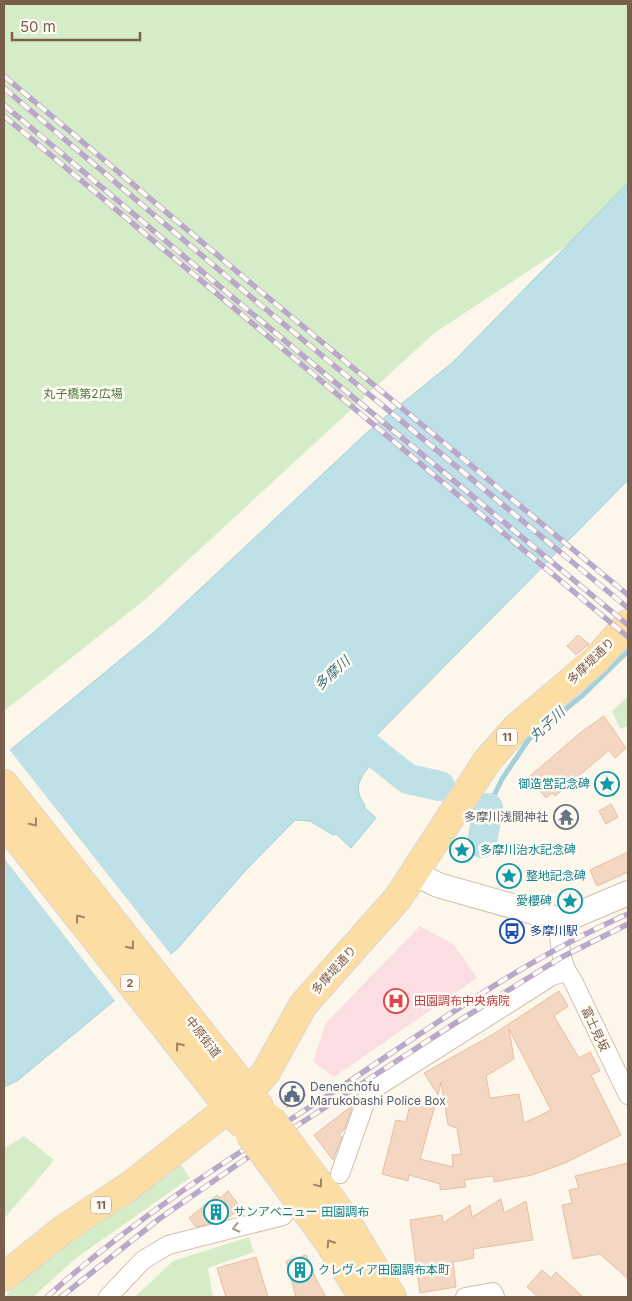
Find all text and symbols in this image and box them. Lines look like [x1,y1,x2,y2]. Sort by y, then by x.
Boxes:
scale bar [12,10,140,42]
text: 50 m [20,17,56,36]
park label: 丸子橋第2広場 [43,386,123,401]
street label: 多摩堤通り [564,634,617,687]
water label: 多摩川 [311,651,354,693]
water label: 丸子川 [526,702,569,744]
road number: 11 [497,729,517,746]
place icon: 御造営記念碑 [594,771,620,797]
place label: 御造営記念碑 [518,776,590,791]
temple icon: 多摩川浅間神社 [553,804,579,830]
place label: 多摩川浅間神社 [464,809,548,824]
one-way arrow [28,817,36,826]
place icon: 多摩川治水記念碑 [449,837,475,863]
place label: 多摩川治水記念碑 [480,842,576,857]
place icon: 整地記念碑 [496,863,522,889]
place label: 整地記念碑 [526,868,586,883]
place icon: 愛櫻碑 [557,888,583,914]
place label: 愛櫻碑 [516,893,552,908]
one-way arrow [76,914,85,924]
bus stop icon: 多摩川駅 [499,918,525,944]
place label: 多摩川駅 [530,923,578,938]
one-way arrow [125,940,133,949]
street label: 多摩堤通り [308,942,359,997]
road number: 2 [121,974,139,991]
hospital icon: 田園調布中央病院 [383,988,409,1014]
place label: 田園調布中央病院 [414,993,510,1008]
street label: 富士見坂 [579,1004,612,1054]
street label: 中原街道 [183,1013,224,1060]
one-way arrow [177,1043,185,1052]
place label: Denenchofu Marukobashi Police Box [310,1079,446,1108]
public building icon: Denenchofu Marukobashi Police Box [279,1081,305,1107]
one-way arrow [313,1178,322,1188]
road number: 11 [91,1196,111,1214]
building icon: サンアベニュー 田園調布 [203,1199,229,1225]
place label: サンアベニュー 田園調布 [234,1204,369,1219]
one-way arrow [231,1222,240,1233]
one-way arrow [326,1239,336,1248]
building icon: クレヴィア田園調布本町 [287,1257,313,1283]
place label: クレヴィア田園調布本町 [318,1262,450,1277]

